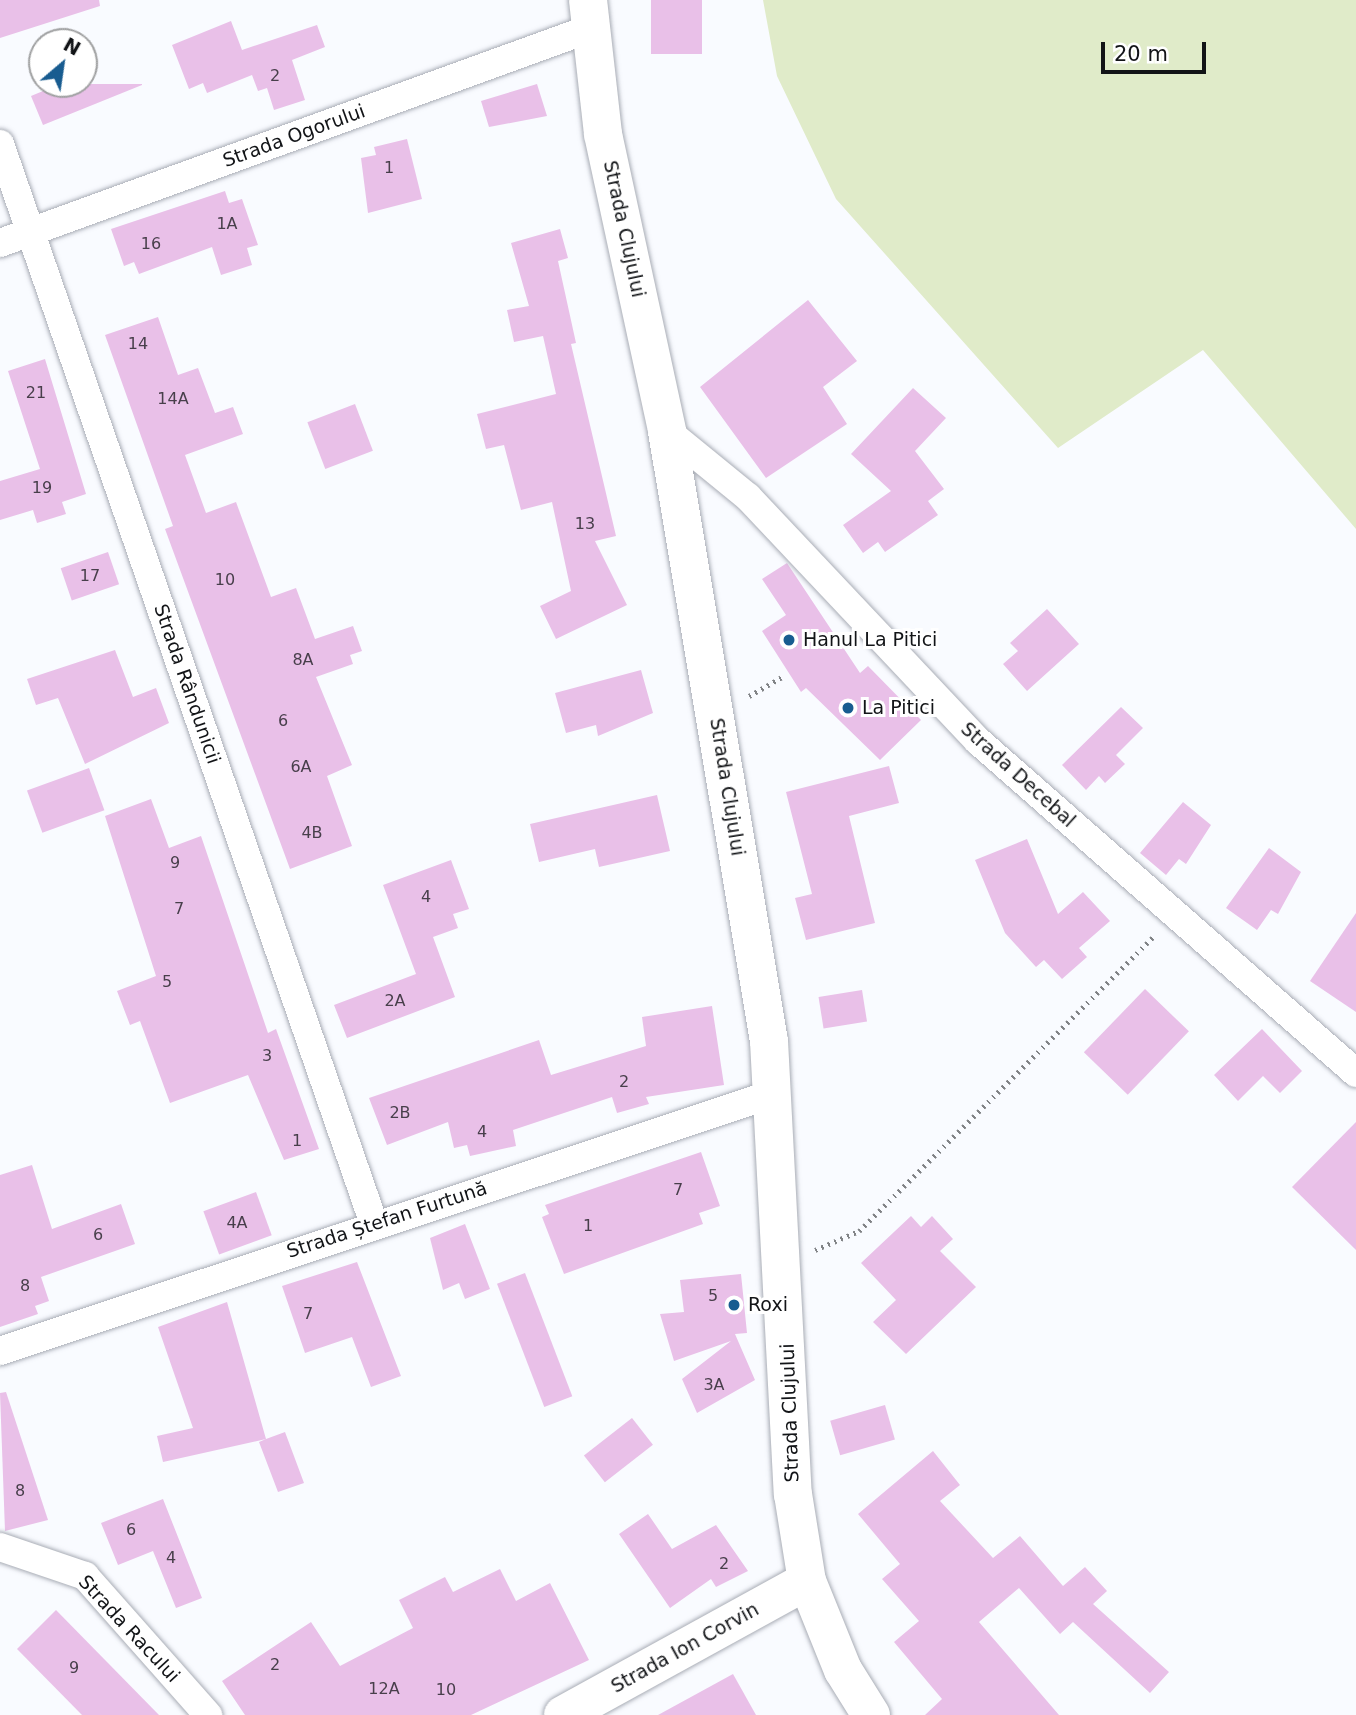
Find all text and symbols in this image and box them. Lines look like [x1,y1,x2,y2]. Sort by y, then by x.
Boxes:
north arrow [28,28,98,98]
scale bar [1104,28,1209,72]
text: N [60,33,85,60]
text: 20 m [1114,42,1168,66]
house number: 2 [270,66,280,86]
street label: Strada Ogorului [220,100,368,172]
house number: 1 [384,158,394,178]
street label: Strada Clujului [598,159,650,299]
house number: 1A [216,214,238,234]
house number: 16 [141,234,161,254]
house number: 14 [128,334,148,354]
house number: 21 [26,383,46,403]
house number: 14A [157,389,189,409]
house number: 19 [32,478,52,498]
house number: 13 [575,514,595,534]
house number: 17 [80,566,100,586]
house number: 10 [215,570,235,590]
street label: Strada Rândunicii [149,601,225,767]
place label: Hanul La Pitici [803,629,937,651]
marker: Hanul La Pitici [781,632,797,648]
house number: 8A [292,650,314,670]
place label: La Pitici [862,697,935,719]
marker: La Pitici [840,700,856,716]
house number: 6 [278,711,288,731]
street label: Strada Clujului [705,716,749,858]
street label: Strada Decebal [956,718,1080,832]
house number: 6A [290,757,312,777]
house number: 4B [301,823,323,843]
house number: 9 [170,853,180,873]
house number: 4 [421,887,431,907]
house number: 7 [174,899,184,919]
house number: 5 [162,972,172,992]
house number: 2A [384,991,406,1011]
house number: 3 [262,1046,272,1066]
house number: 2 [619,1072,629,1092]
house number: 2B [389,1103,411,1123]
house number: 4 [477,1122,487,1142]
house number: 1 [292,1131,302,1151]
street label: Strada Ștefan Furtună [284,1177,490,1263]
house number: 7 [673,1180,683,1200]
house number: 4A [226,1213,248,1233]
house number: 1 [583,1216,593,1236]
house number: 6 [93,1225,103,1245]
house number: 8 [20,1276,30,1296]
house number: 5 [708,1286,718,1306]
place label: Roxi [748,1294,788,1316]
marker: Roxi [726,1297,742,1313]
house number: 7 [303,1304,313,1324]
street label: Strada Clujului [776,1343,804,1483]
house number: 3A [703,1375,725,1395]
house number: 8 [15,1481,25,1501]
house number: 6 [126,1520,136,1540]
house number: 4 [166,1548,176,1568]
house number: 2 [719,1554,729,1574]
street label: Strada Racului [74,1571,184,1687]
street label: Strada Ion Corvin [607,1598,763,1698]
house number: 2 [270,1655,280,1675]
house number: 9 [69,1658,79,1678]
house number: 12A [368,1679,400,1699]
house number: 10 [436,1680,456,1700]

